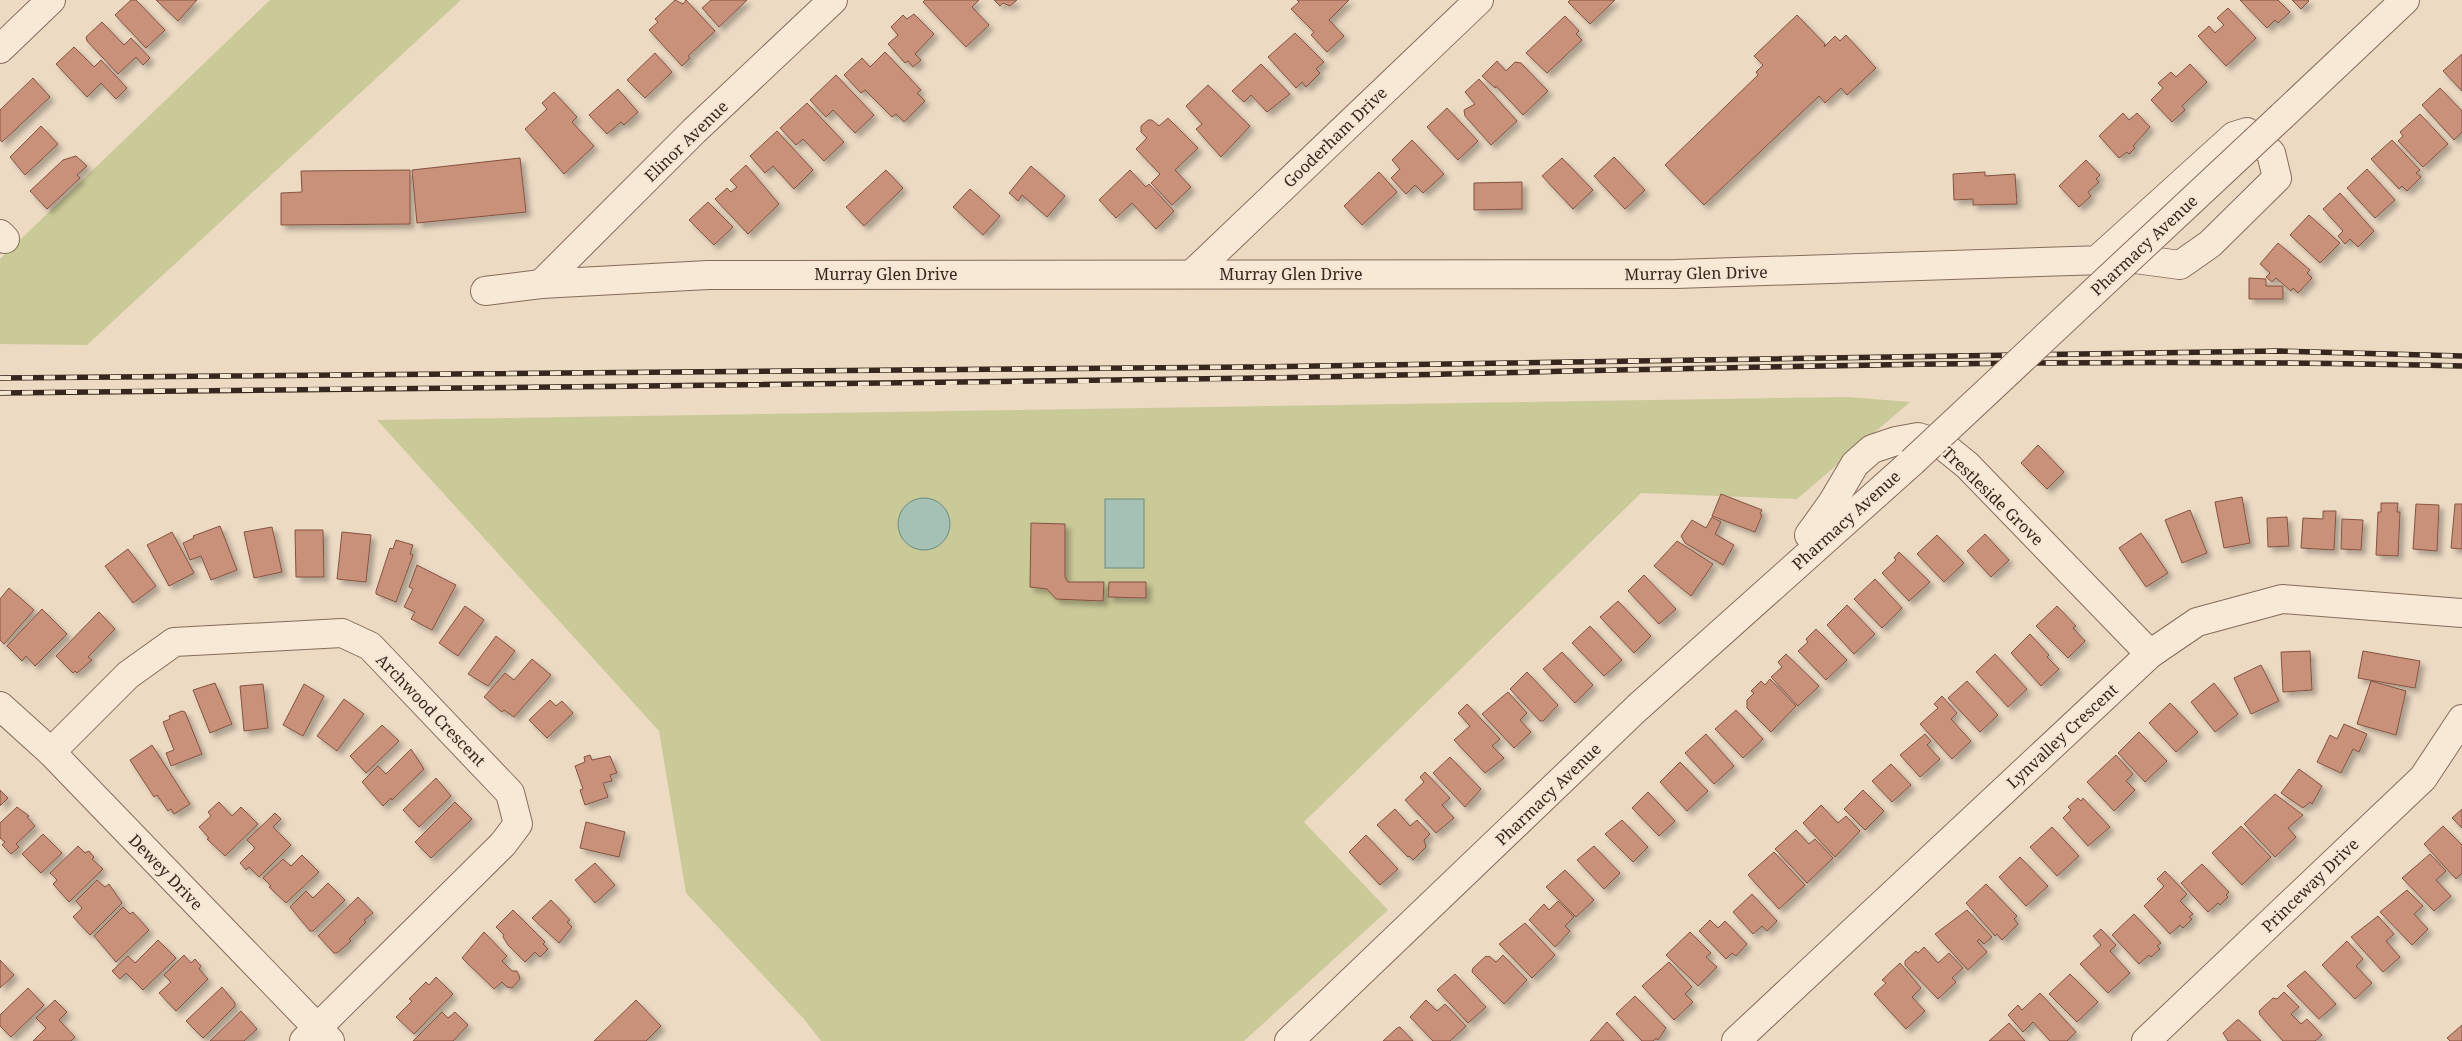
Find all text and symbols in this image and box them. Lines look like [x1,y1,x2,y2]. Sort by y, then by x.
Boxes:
street label: Gooderham Drive [1278,82,1392,192]
street label: Elinor Avenue [639,95,733,187]
street label: Pharmacy Avenue [2086,190,2202,300]
street label: Murray Glen Drive [1624,261,1768,285]
street label: Murray Glen Drive [814,263,958,285]
street label: Murray Glen Drive [1219,263,1363,285]
street label: Trestleside Grove [1937,442,2049,550]
street label: Pharmacy Avenue [1787,465,1905,575]
street label: Archwood Crescent [371,649,491,771]
street label: Lynvalley Crescent [2002,678,2123,793]
street label: Pharmacy Avenue [1490,738,1606,850]
street label: Dewey Drive [124,829,208,915]
street label: Princeway Drive [2257,833,2363,937]

